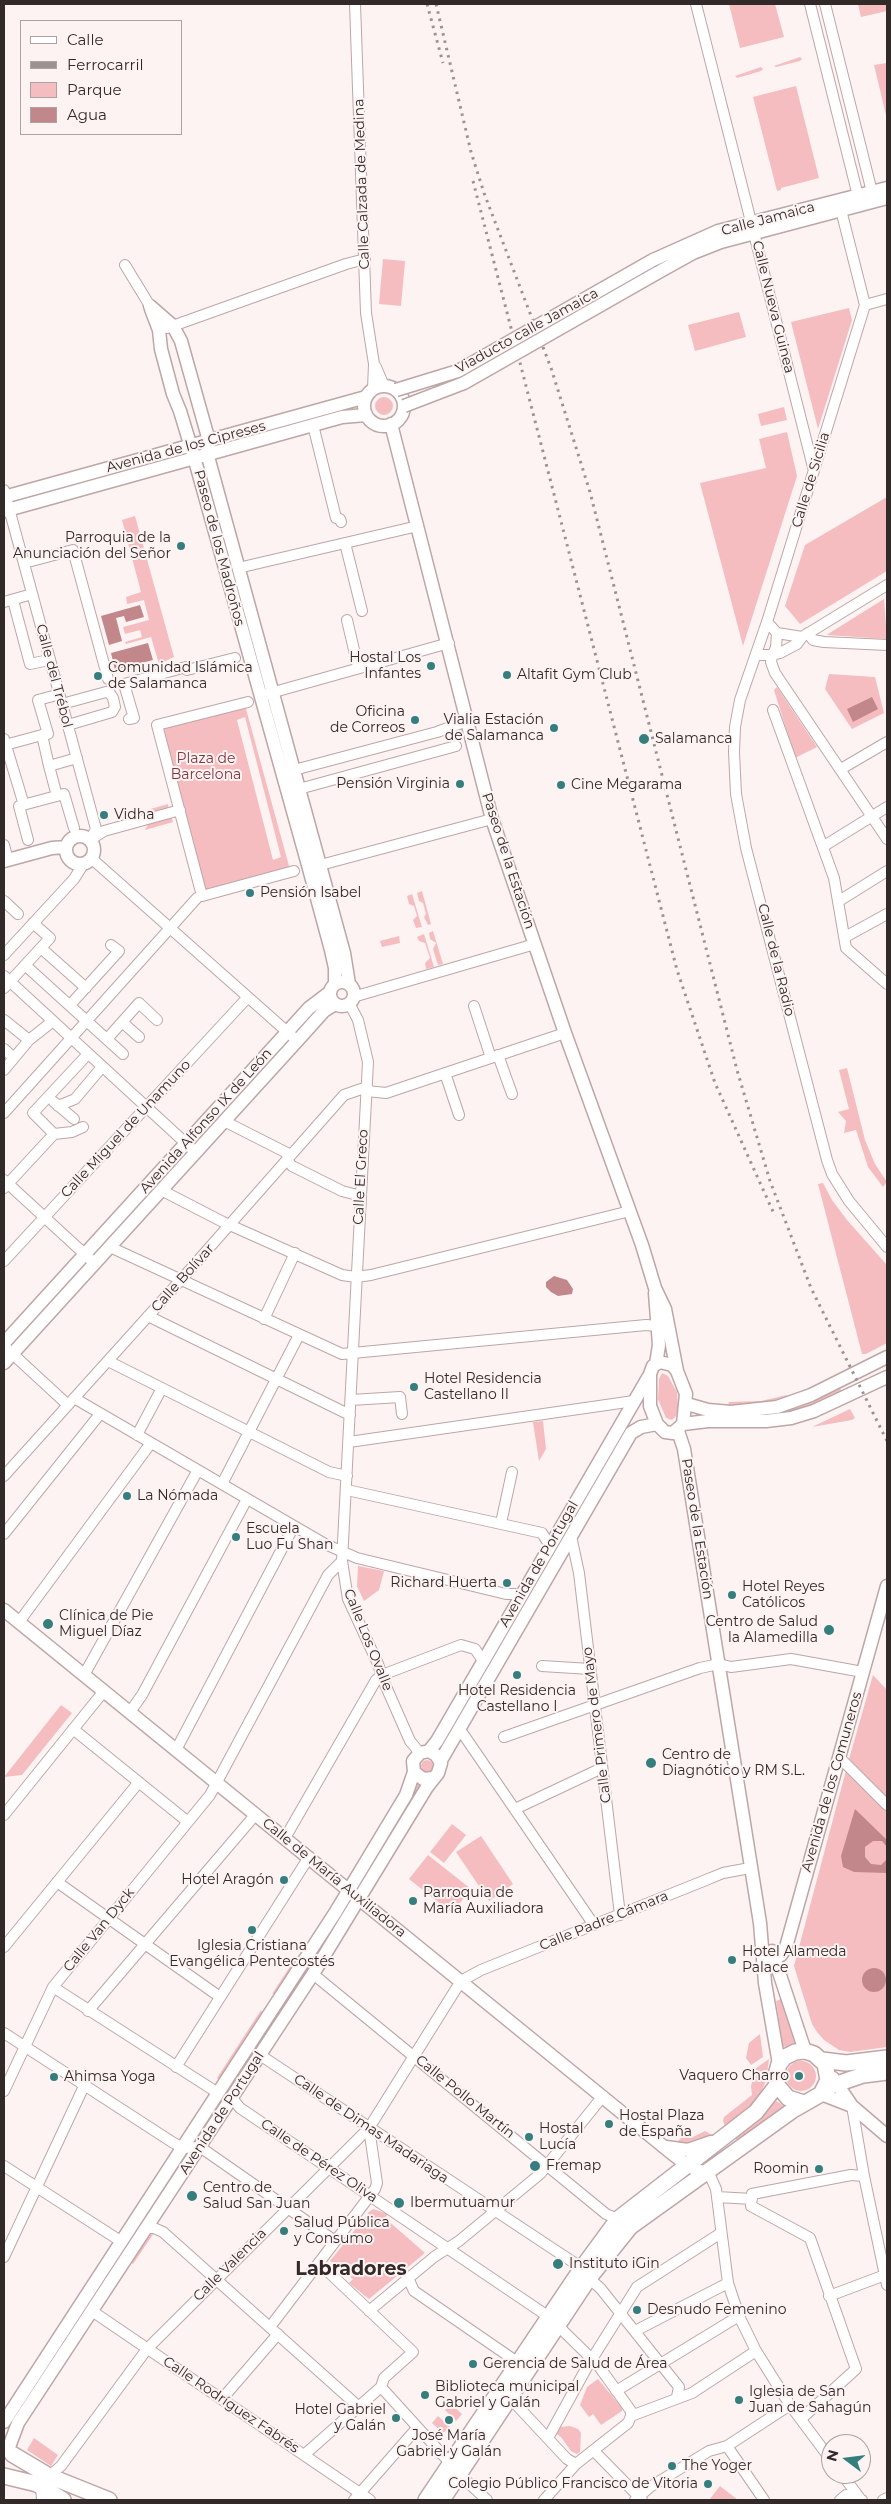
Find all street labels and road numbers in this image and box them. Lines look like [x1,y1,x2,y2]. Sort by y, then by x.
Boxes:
street label: Calle Calzada de Medina [351,98,373,270]
street label: Calle Jamaica [719,198,817,240]
street label: Calle Nueva Guinea [748,239,798,375]
street label: Viaducto calle Jamaica [453,285,601,377]
street label: Avenida de los Cipreses [105,418,267,476]
street label: Calle de Sicilia [788,430,834,530]
street label: Paseo de los Madroños [190,468,248,628]
street label: Calle del Trébol [32,622,76,730]
street label: Paseo de la Estación [478,791,538,931]
street label: Calle de la Radio [754,902,798,1018]
street label: Avenida Alfonso IX de León [136,1045,276,1197]
street label: Calle Miguel de Unamuno [58,1056,194,1202]
street label: Calle El Greco [350,1129,372,1225]
street label: Calle Bolívar [148,1241,218,1315]
street label: Paseo de la Estación [678,1457,716,1601]
street label: Avenida de Portugal [496,1498,582,1630]
street label: Calle Los Ovalle [340,1587,396,1693]
street label: Calle Primero de Mayo [579,1646,615,1804]
street label: Avenida de los Comuneros [798,1690,866,1874]
street label: Calle de María Auxiliadora [259,1815,409,1941]
street label: Calle Van Dyck [60,1885,138,1975]
street label: Calle Padre Cámara [537,1887,671,1955]
street label: Avenida de Portugal [176,2048,268,2178]
street label: Calle Pollo Martín [412,2052,518,2142]
street label: Calle de Dimas Madariaga [290,2071,452,2187]
street label: Calle de Pérez Oliva [257,2116,381,2206]
street label: Calle Valencia [190,2225,270,2305]
street label: Calle Rodríguez Fabrés [160,2353,302,2457]

